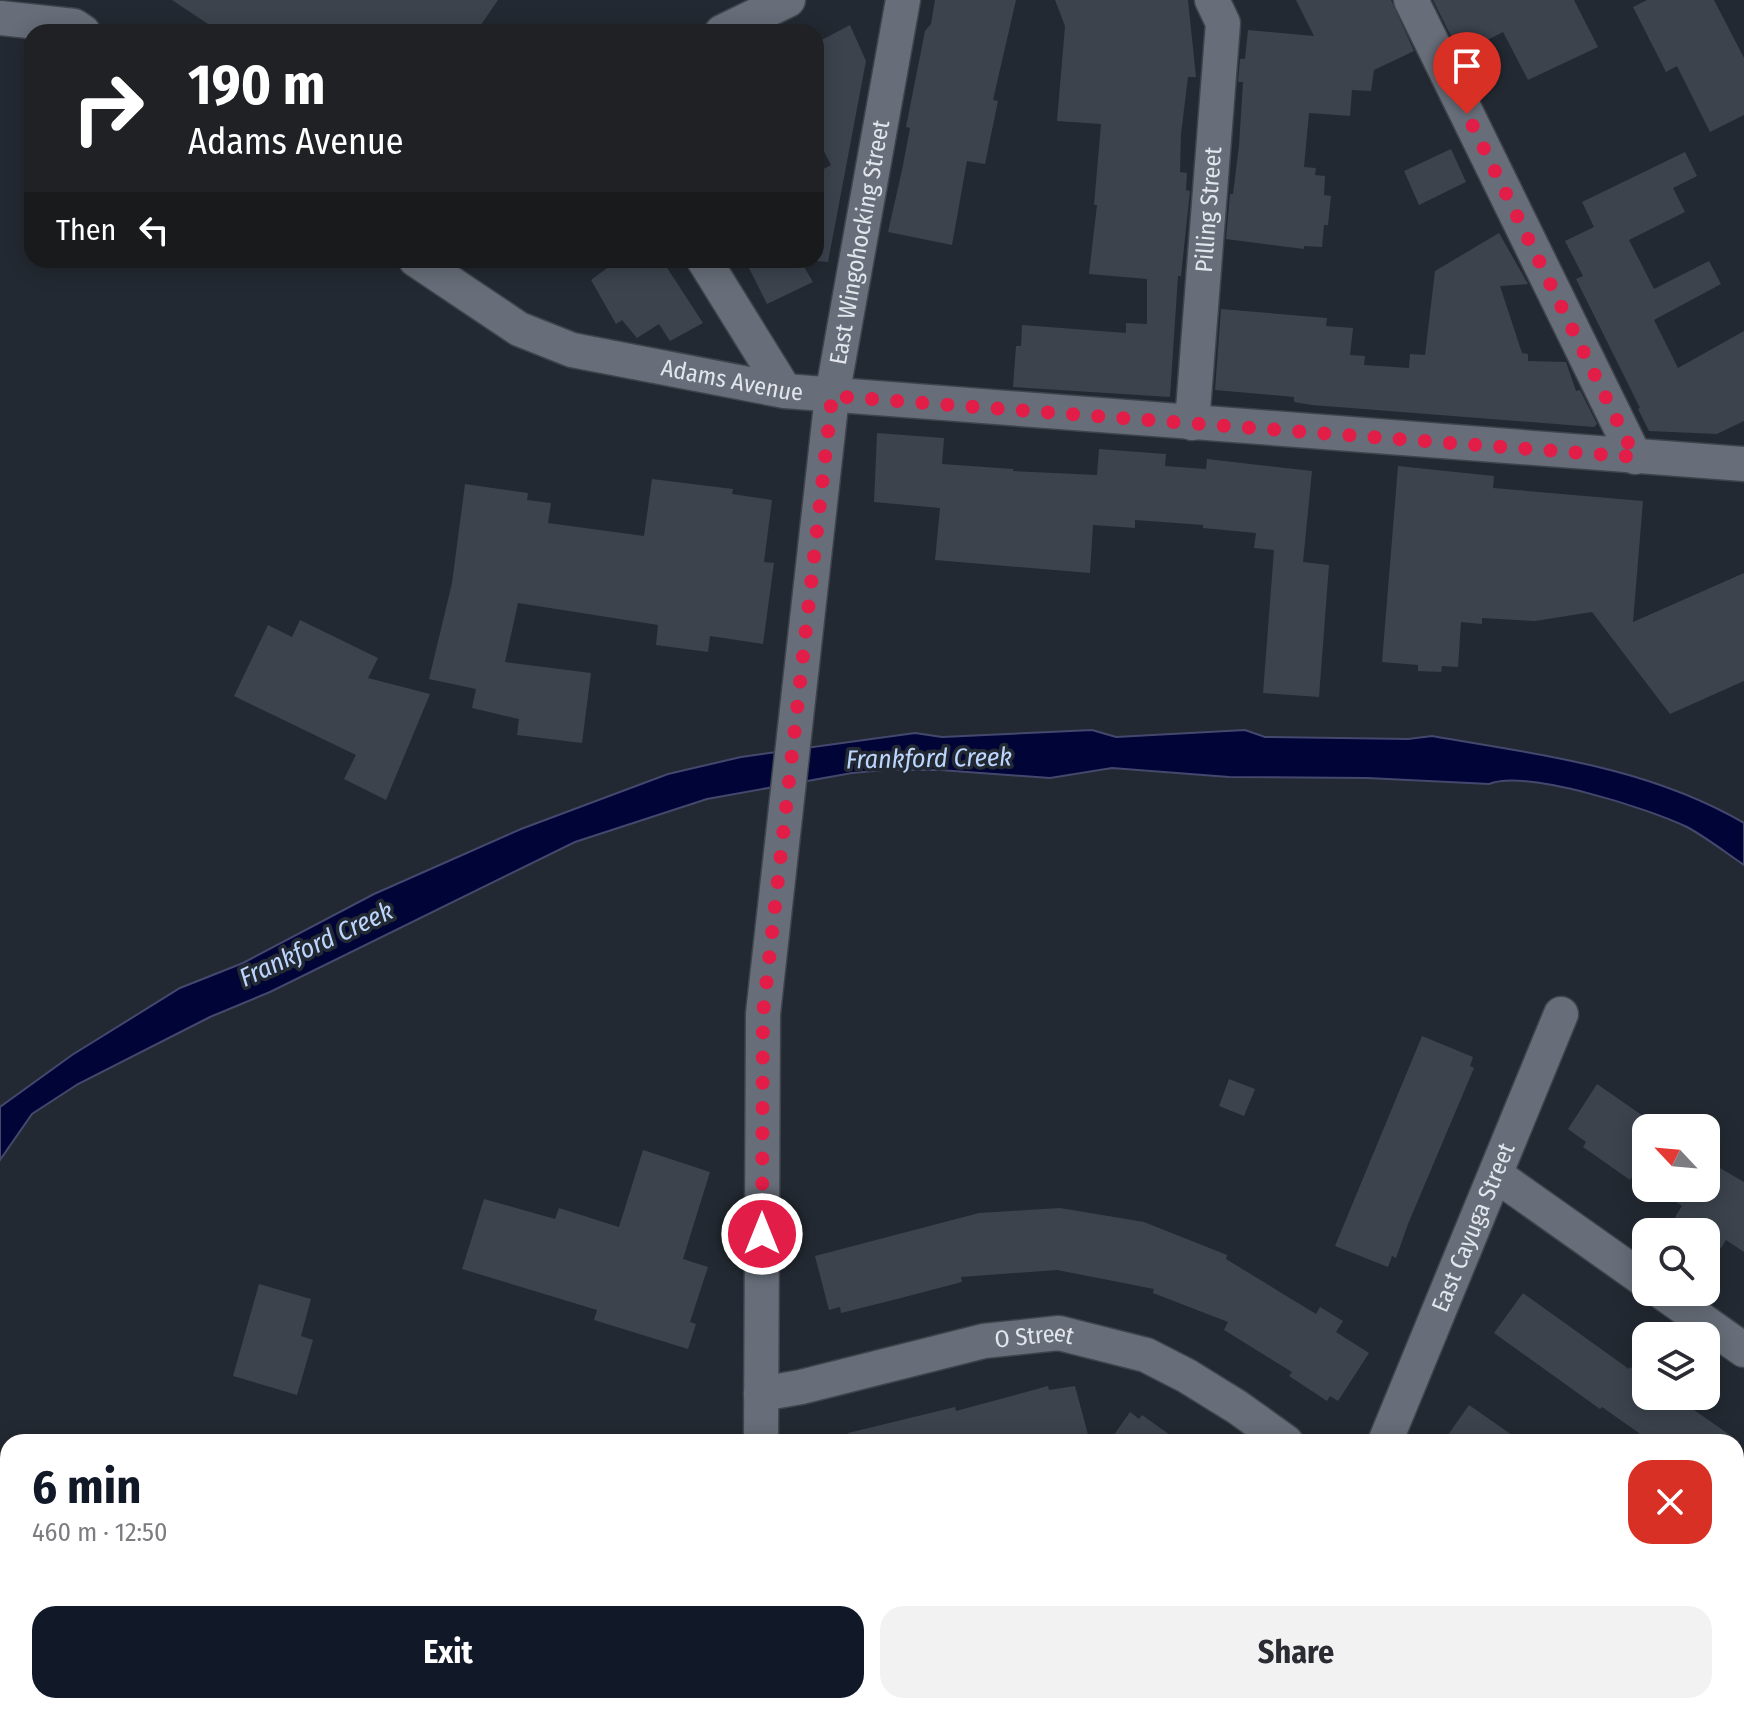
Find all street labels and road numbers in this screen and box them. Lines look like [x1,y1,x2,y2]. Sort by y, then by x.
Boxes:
street label: East Wingohocking Street [824,118,895,367]
street label: Pilling Street [1190,146,1227,274]
street label: Adams Avenue [659,353,804,406]
street label: East Cayuga Street [1426,1139,1521,1316]
street label: O Street [993,1318,1077,1354]

